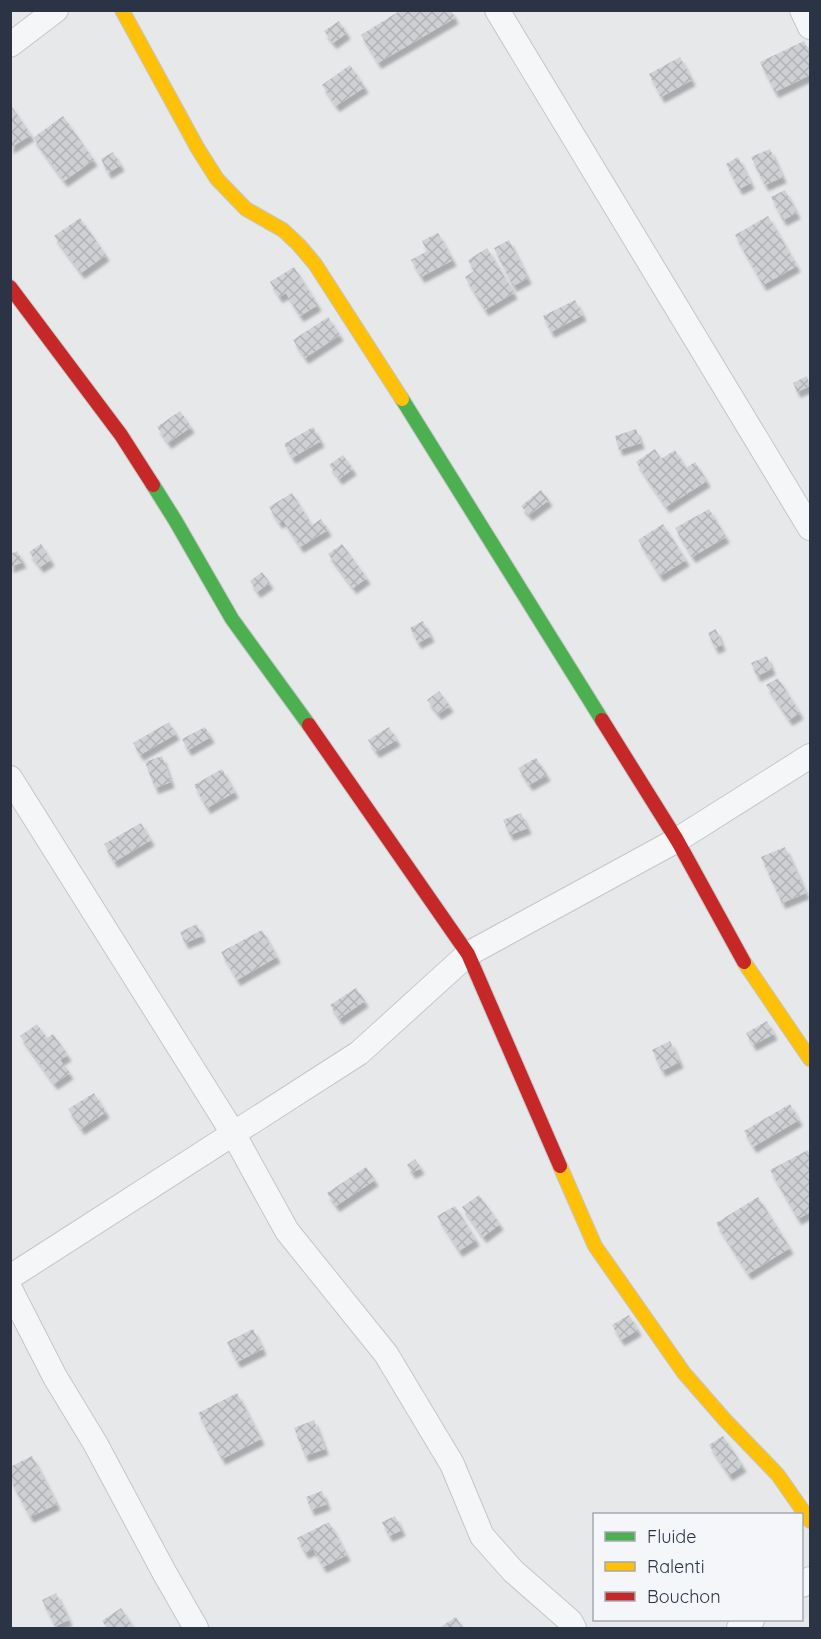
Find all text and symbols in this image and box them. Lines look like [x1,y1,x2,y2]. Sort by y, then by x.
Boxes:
legend [593,1513,803,1621]
text: Fluide [647,1525,696,1548]
text: Ralenti [647,1555,705,1578]
text: Bouchon [647,1585,721,1608]

